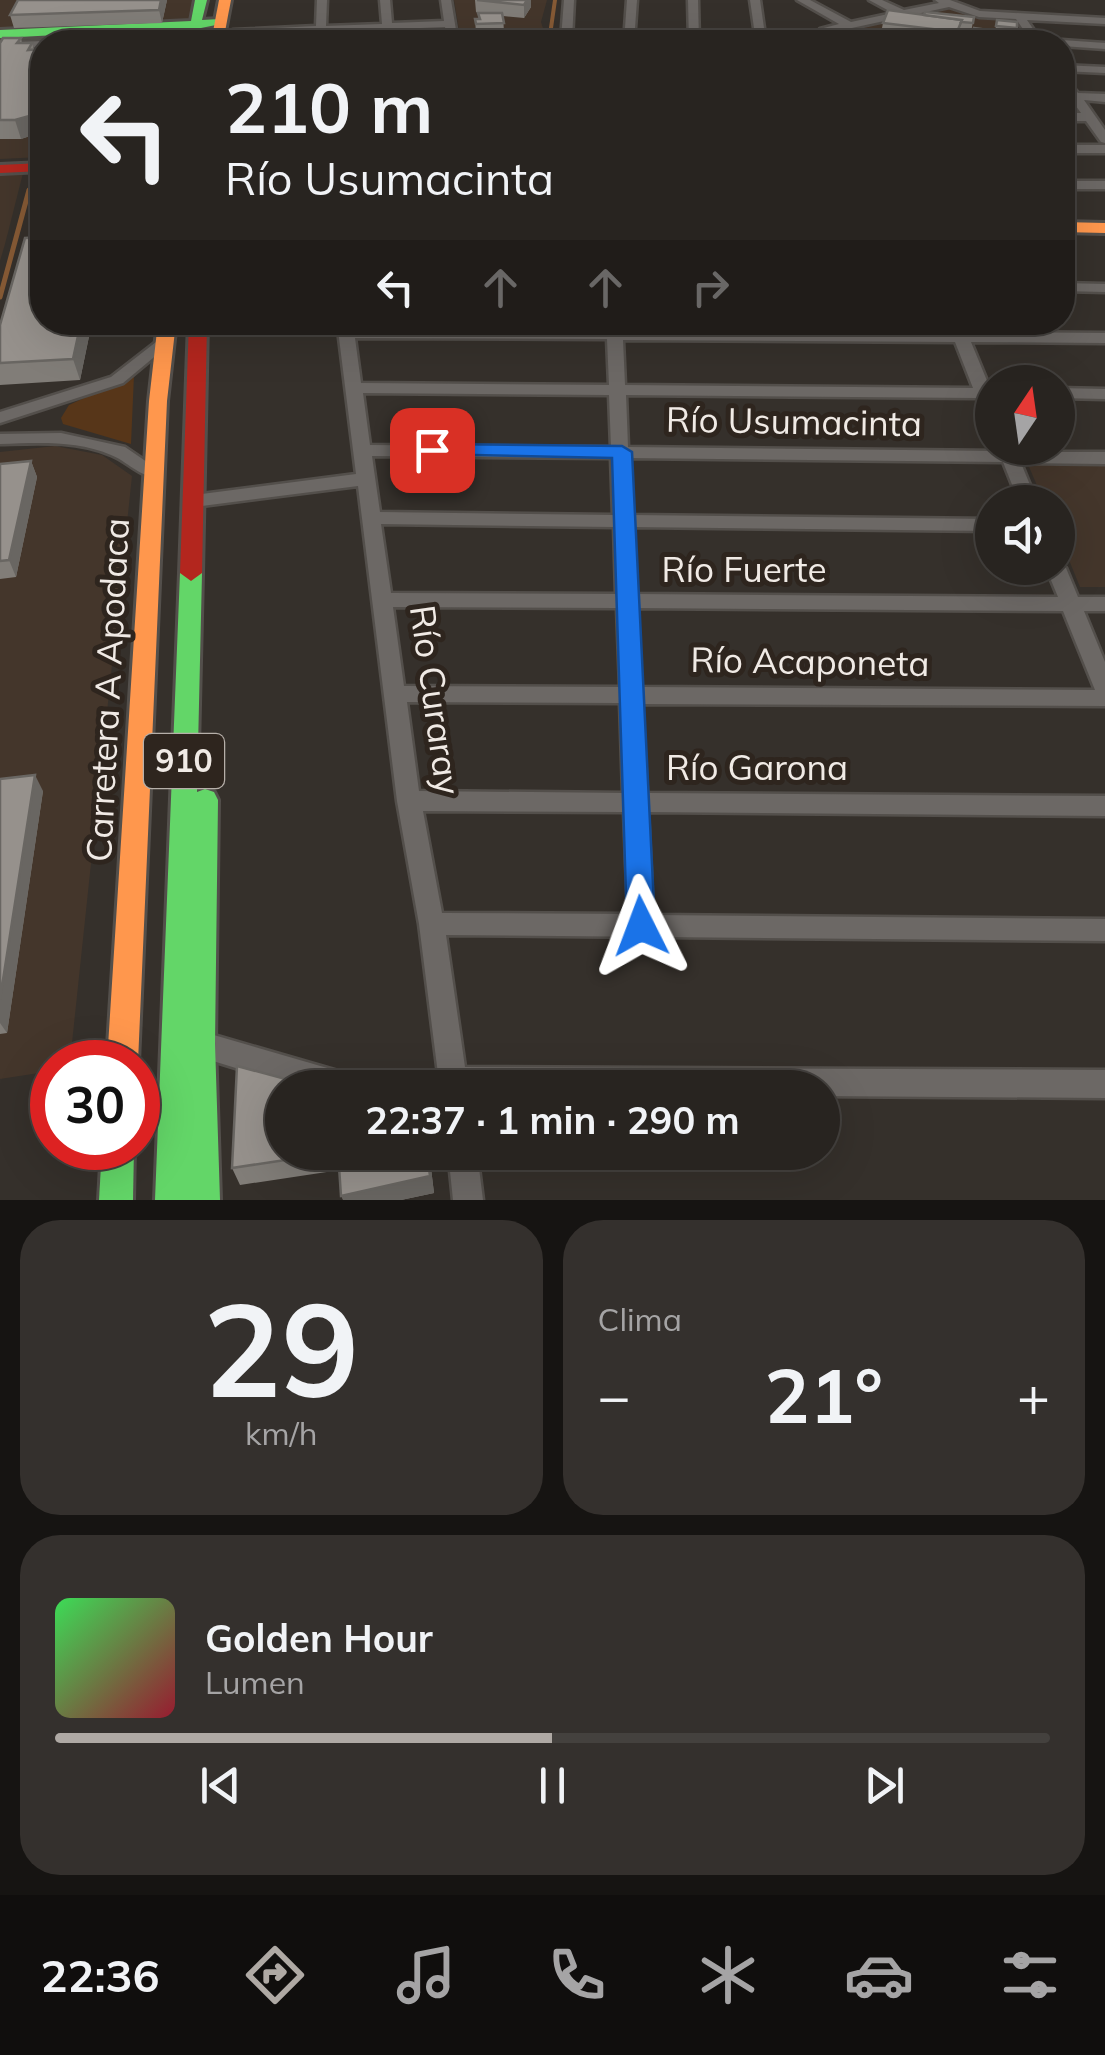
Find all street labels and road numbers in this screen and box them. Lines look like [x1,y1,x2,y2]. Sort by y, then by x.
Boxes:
street label: Río Usumacinta [666,397,922,445]
street label: Carretera A Apodaca [76,517,138,863]
street label: Río Fuerte [662,547,826,591]
street label: Río Curaray [401,602,471,798]
street label: Río Acaponeta [690,637,930,685]
road number: 910 [144,734,224,788]
street label: Río Garona [666,745,848,789]

